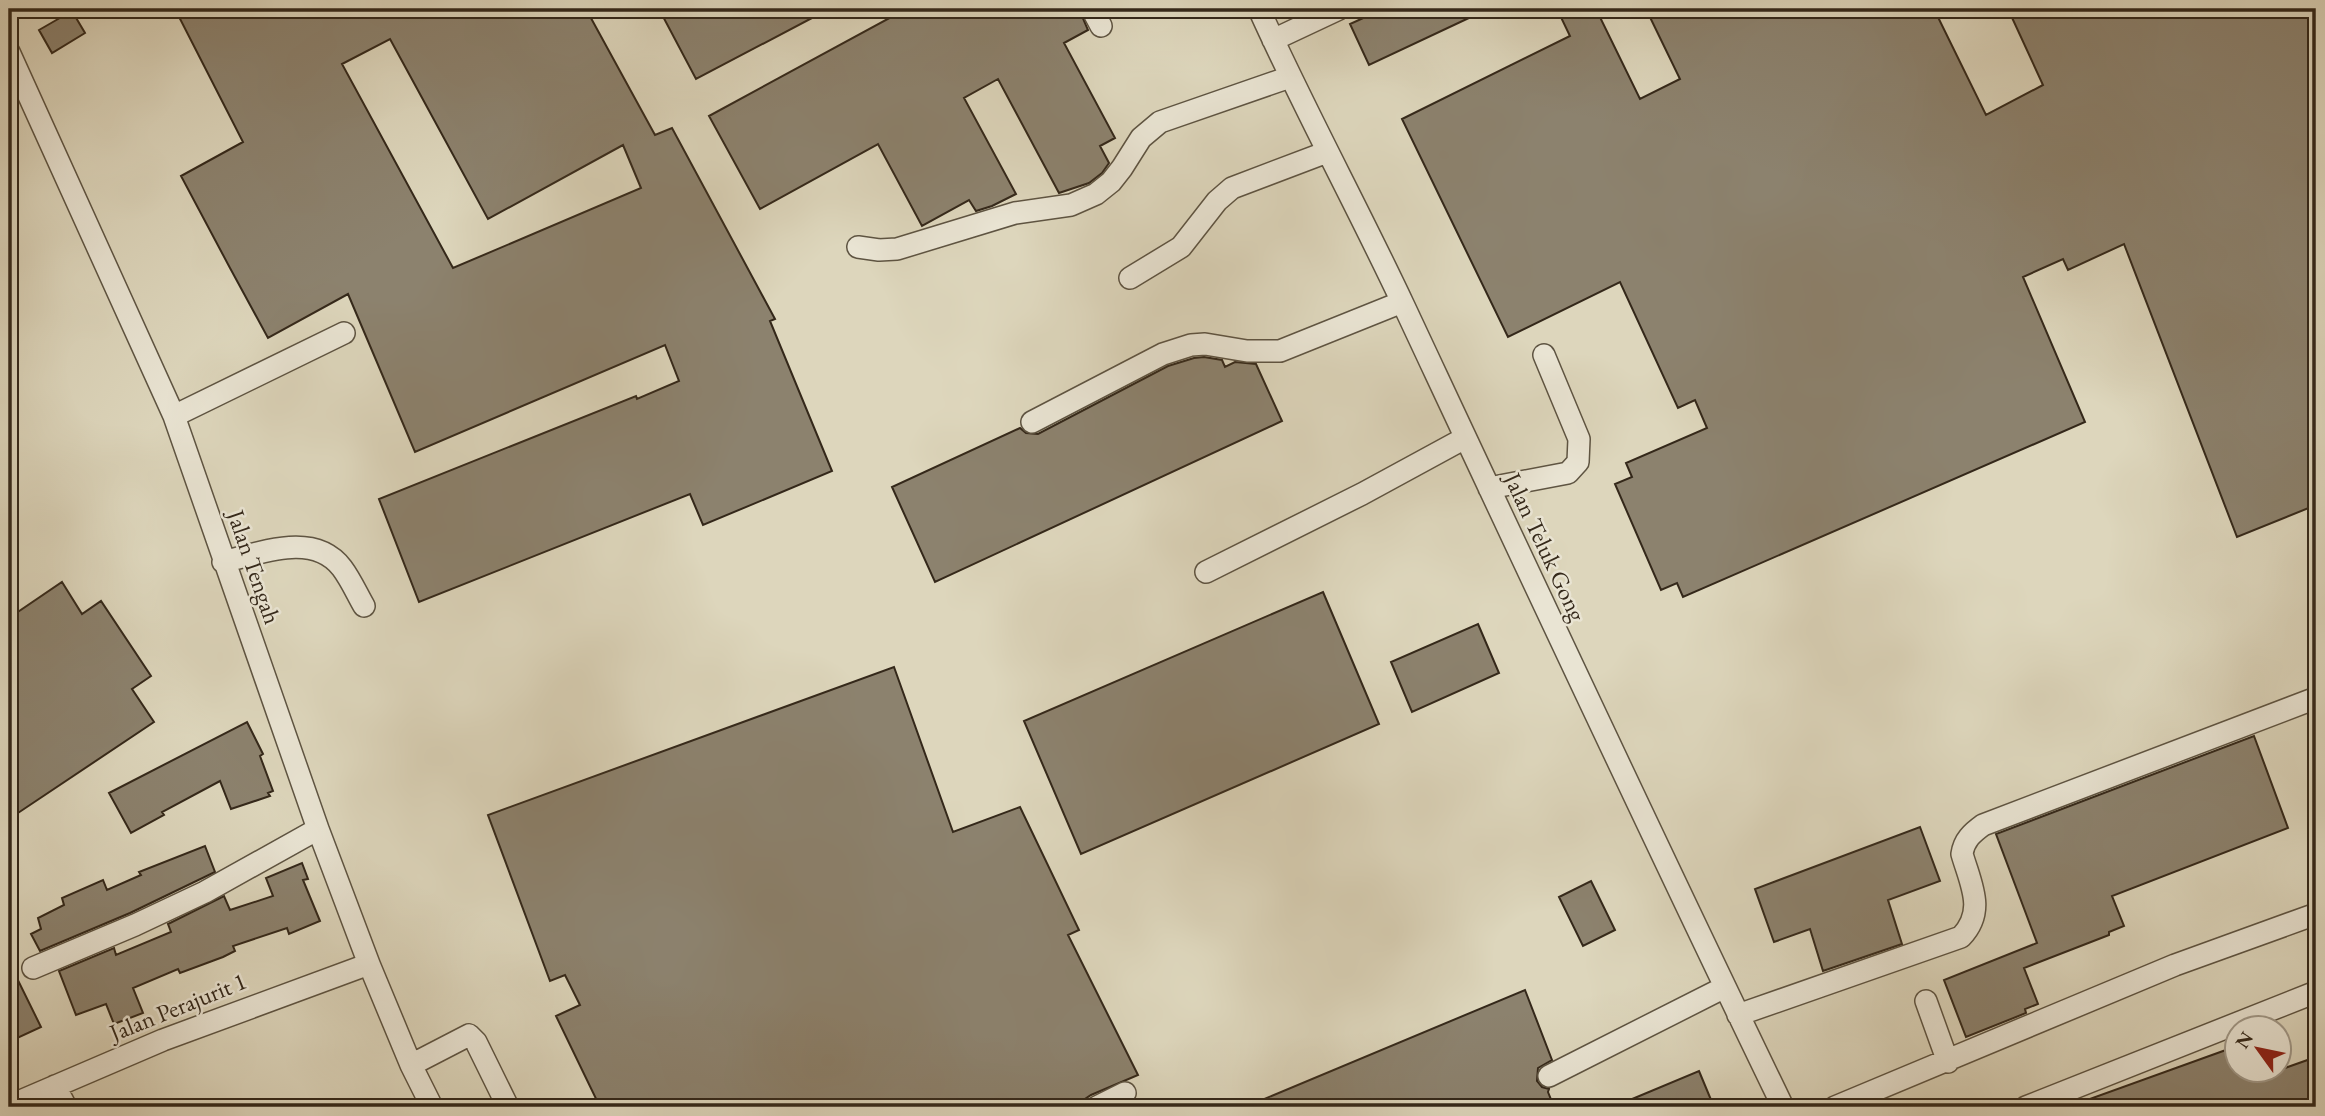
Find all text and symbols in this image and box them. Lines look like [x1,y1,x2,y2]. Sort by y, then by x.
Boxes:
street label: Jalan Teluk Gong [1497,466,1594,627]
street label: Jalan Tengah [220,504,288,628]
street label: Jalan Perajurit 1 [103,965,251,1049]
north arrow [2224,1014,2294,1084]
text: N [2229,1026,2259,1053]

